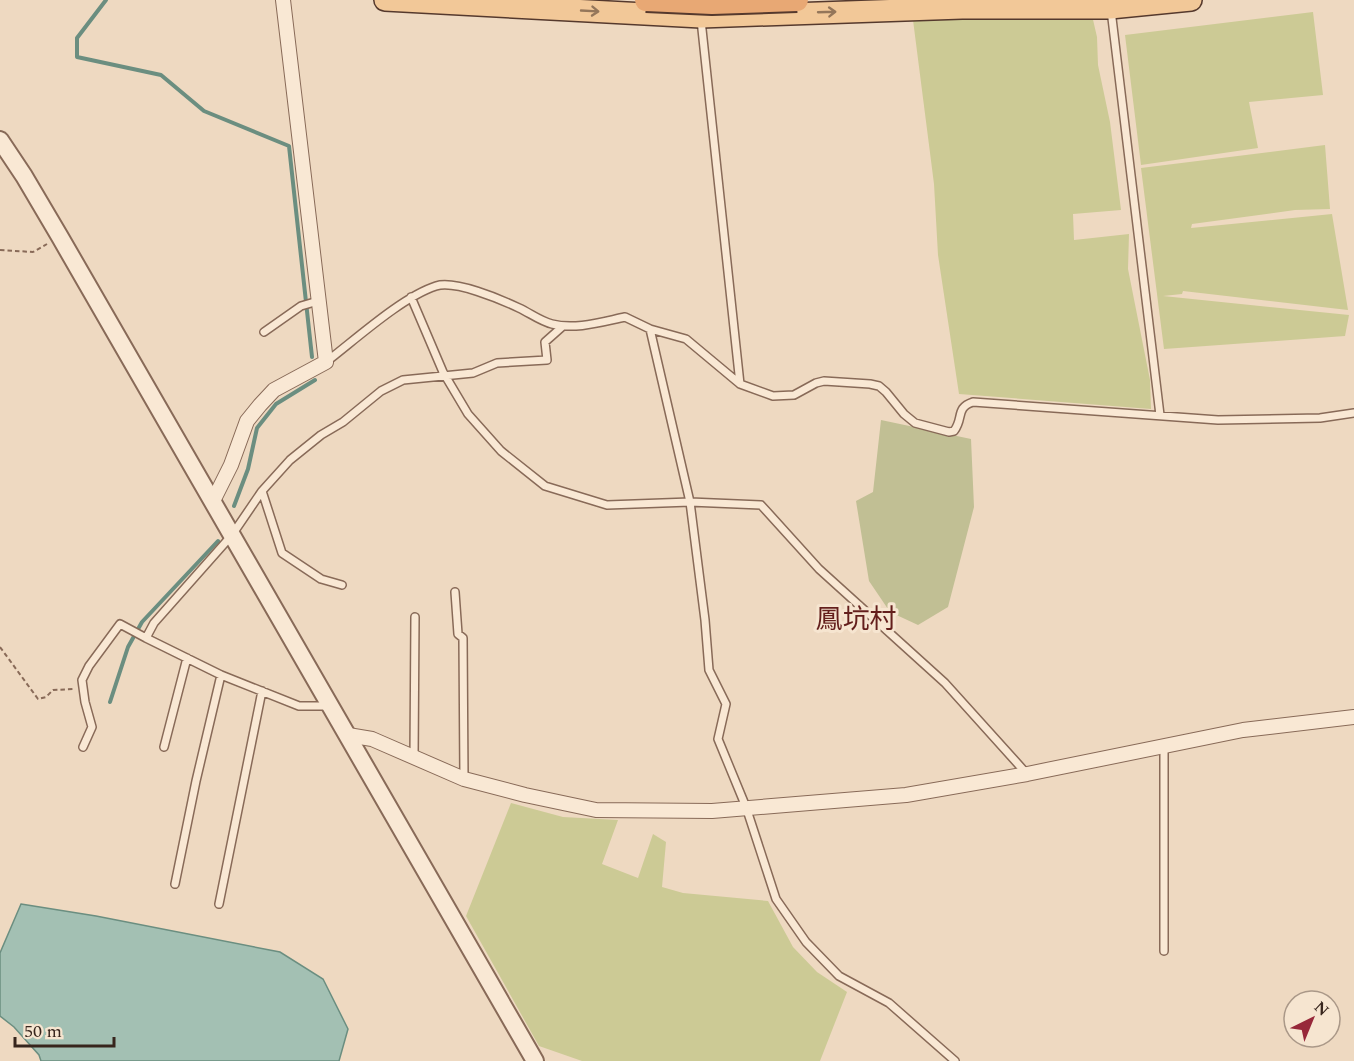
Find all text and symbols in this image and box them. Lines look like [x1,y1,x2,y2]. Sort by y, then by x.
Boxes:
one-way arrow [579,6,599,17]
one-way arrow [816,7,836,18]
district label: 鳳坑村 [816,599,897,641]
north arrow [1282,989,1342,1049]
text: N [1309,996,1335,1022]
scale bar [15,1010,114,1048]
text: 50 m [24,1018,62,1045]

